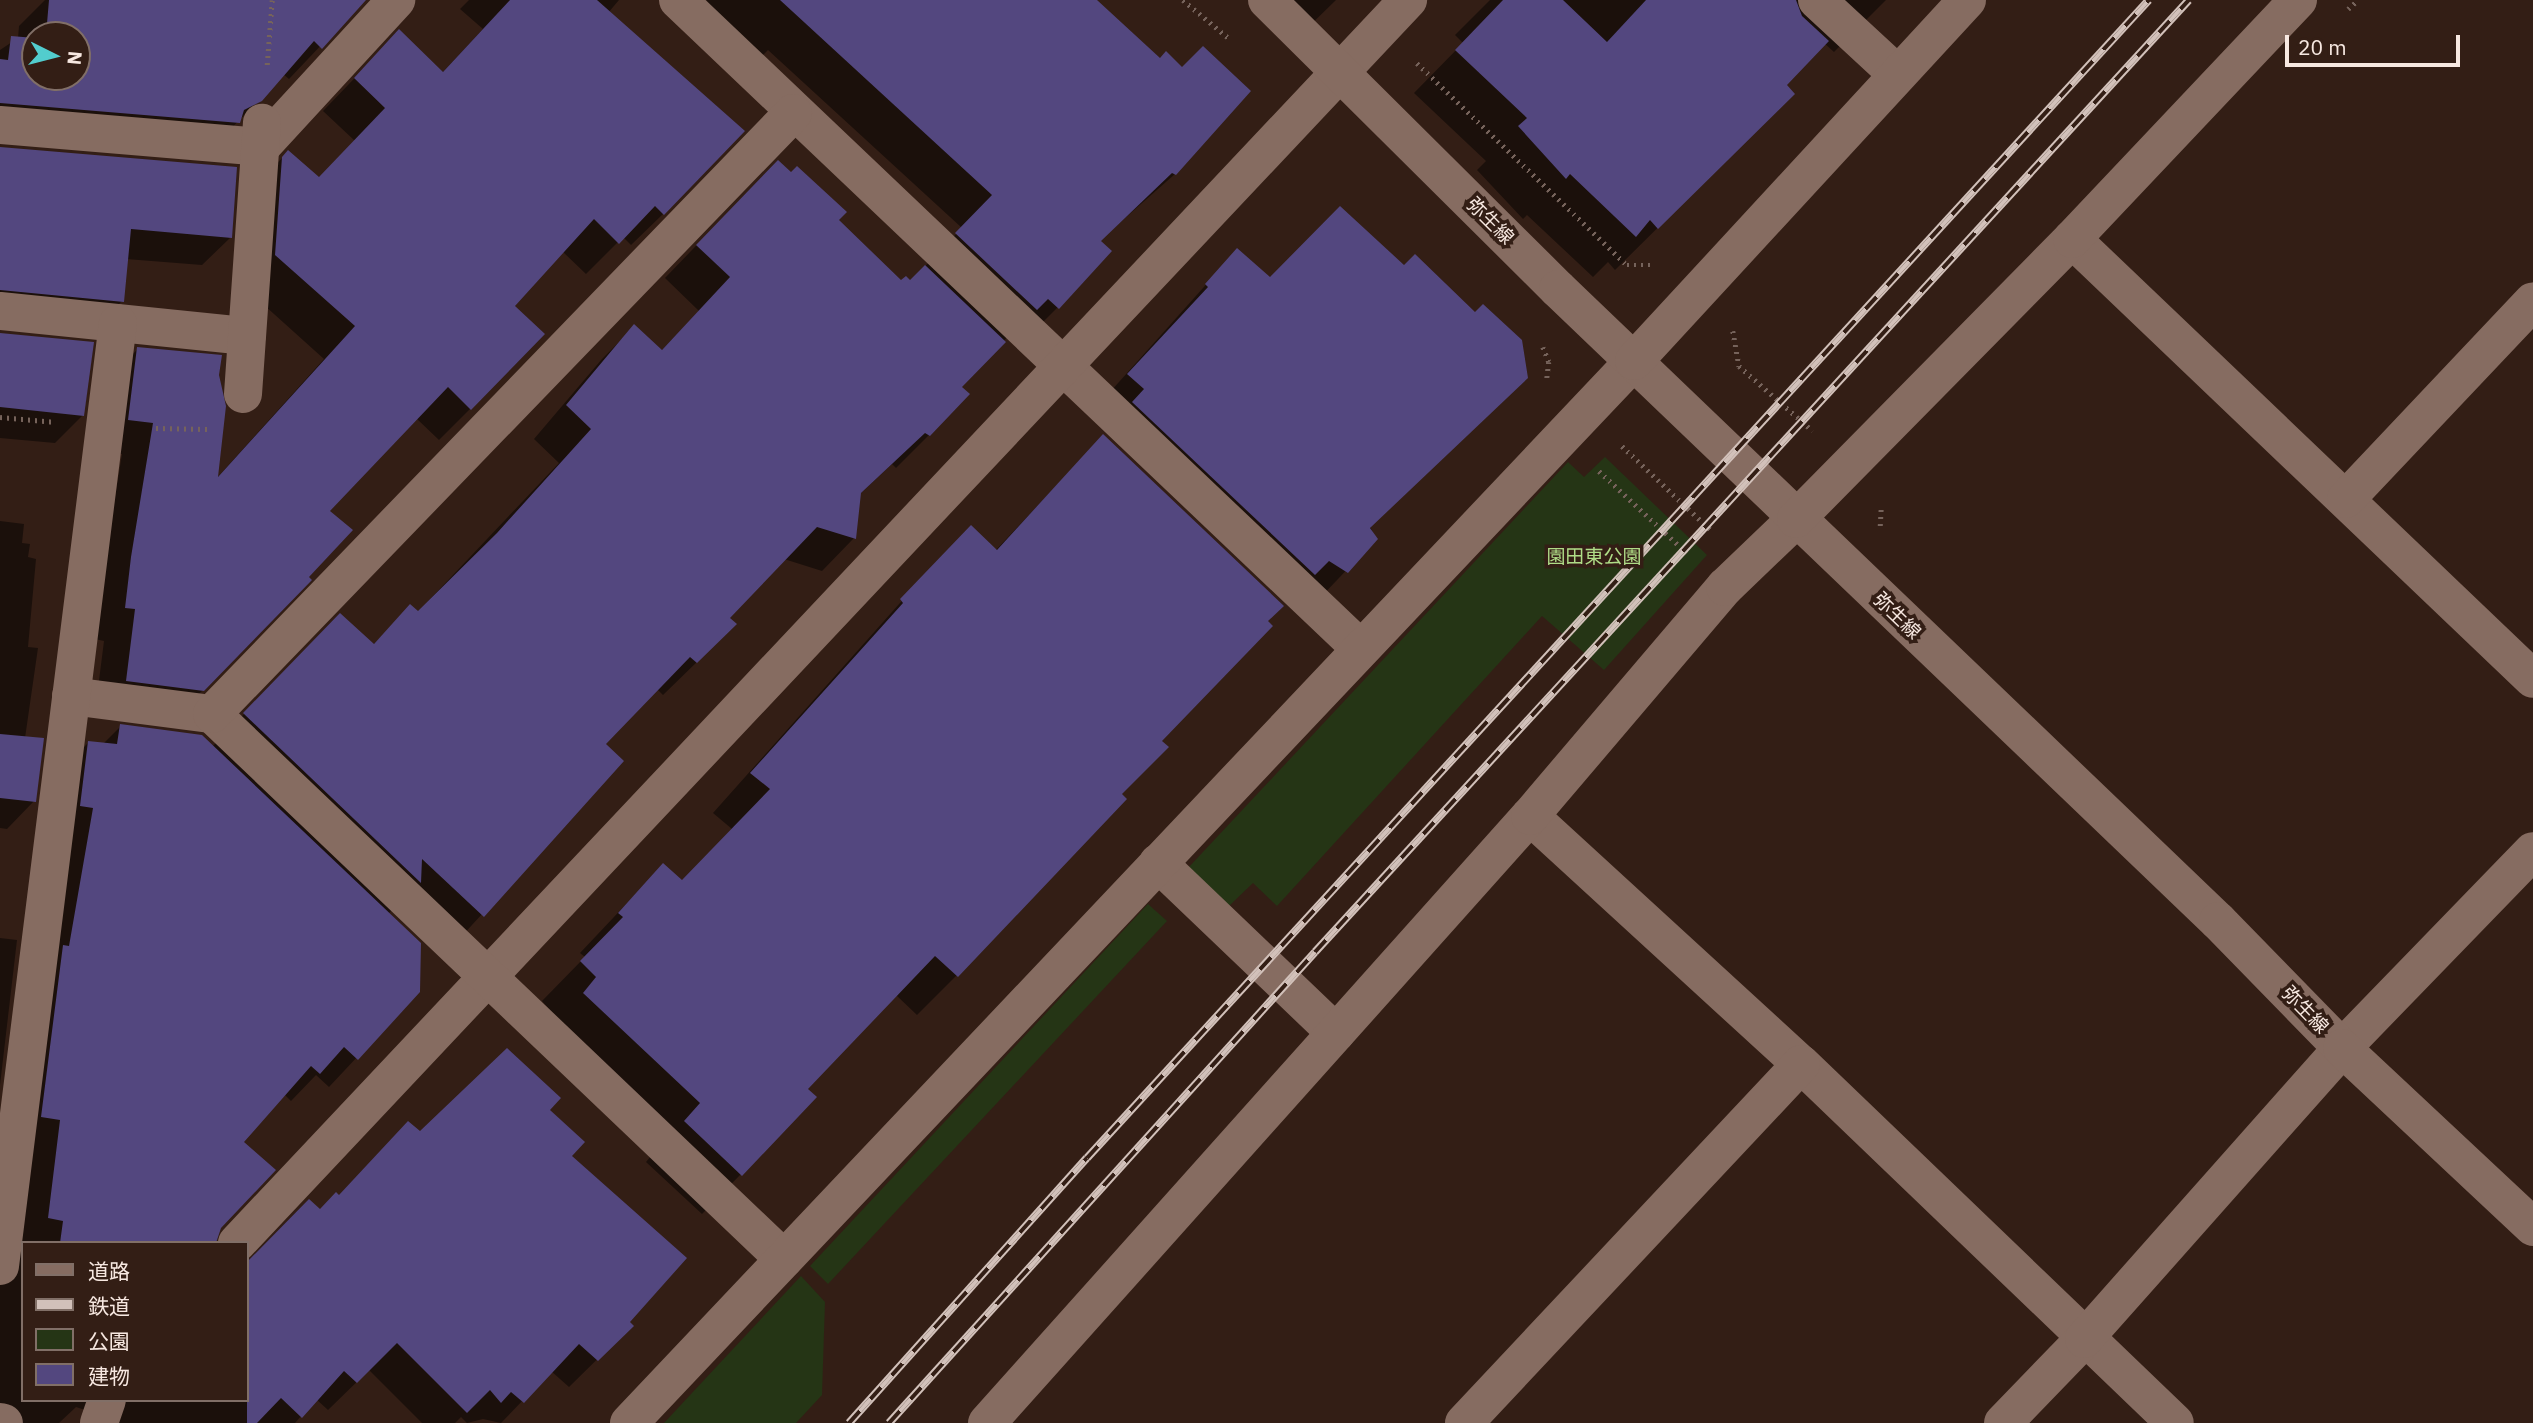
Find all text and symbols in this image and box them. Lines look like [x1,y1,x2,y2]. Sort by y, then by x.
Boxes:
north arrow [21,21,91,91]
scale bar [2288,21,2463,65]
text: 20 m [2298,33,2347,61]
text: N [62,50,88,66]
street label: 弥生線 [1462,193,1518,249]
park label: 園田東公園 [1547,546,1641,568]
street label: 弥生線 [1869,588,1925,644]
street label: 弥生線 [2277,982,2333,1038]
legend [21,1241,248,1402]
text: 道路 [88,1257,130,1285]
text: 鉄道 [88,1292,130,1320]
text: 公園 [88,1327,130,1355]
text: 建物 [88,1362,130,1390]

